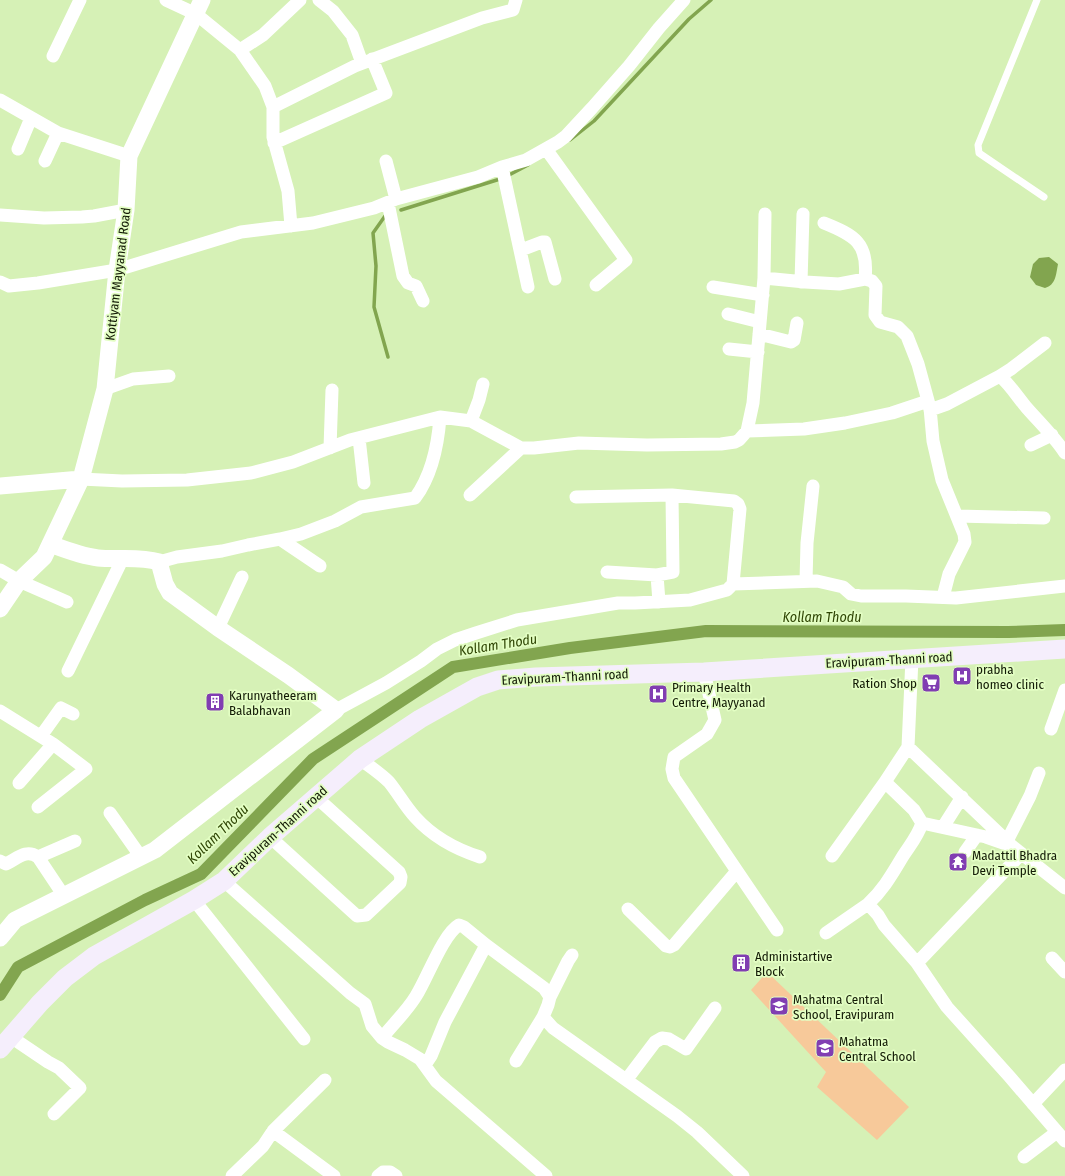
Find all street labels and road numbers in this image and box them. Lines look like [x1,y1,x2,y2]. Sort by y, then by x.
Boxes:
street label: Kottiyam Mayyanad Road [102,207,134,341]
street label: Eravipuram-Thanni road [825,649,953,671]
street label: Eravipuram-Thanni road [501,666,629,688]
street label: Eravipuram-Thanni road [226,783,330,879]

